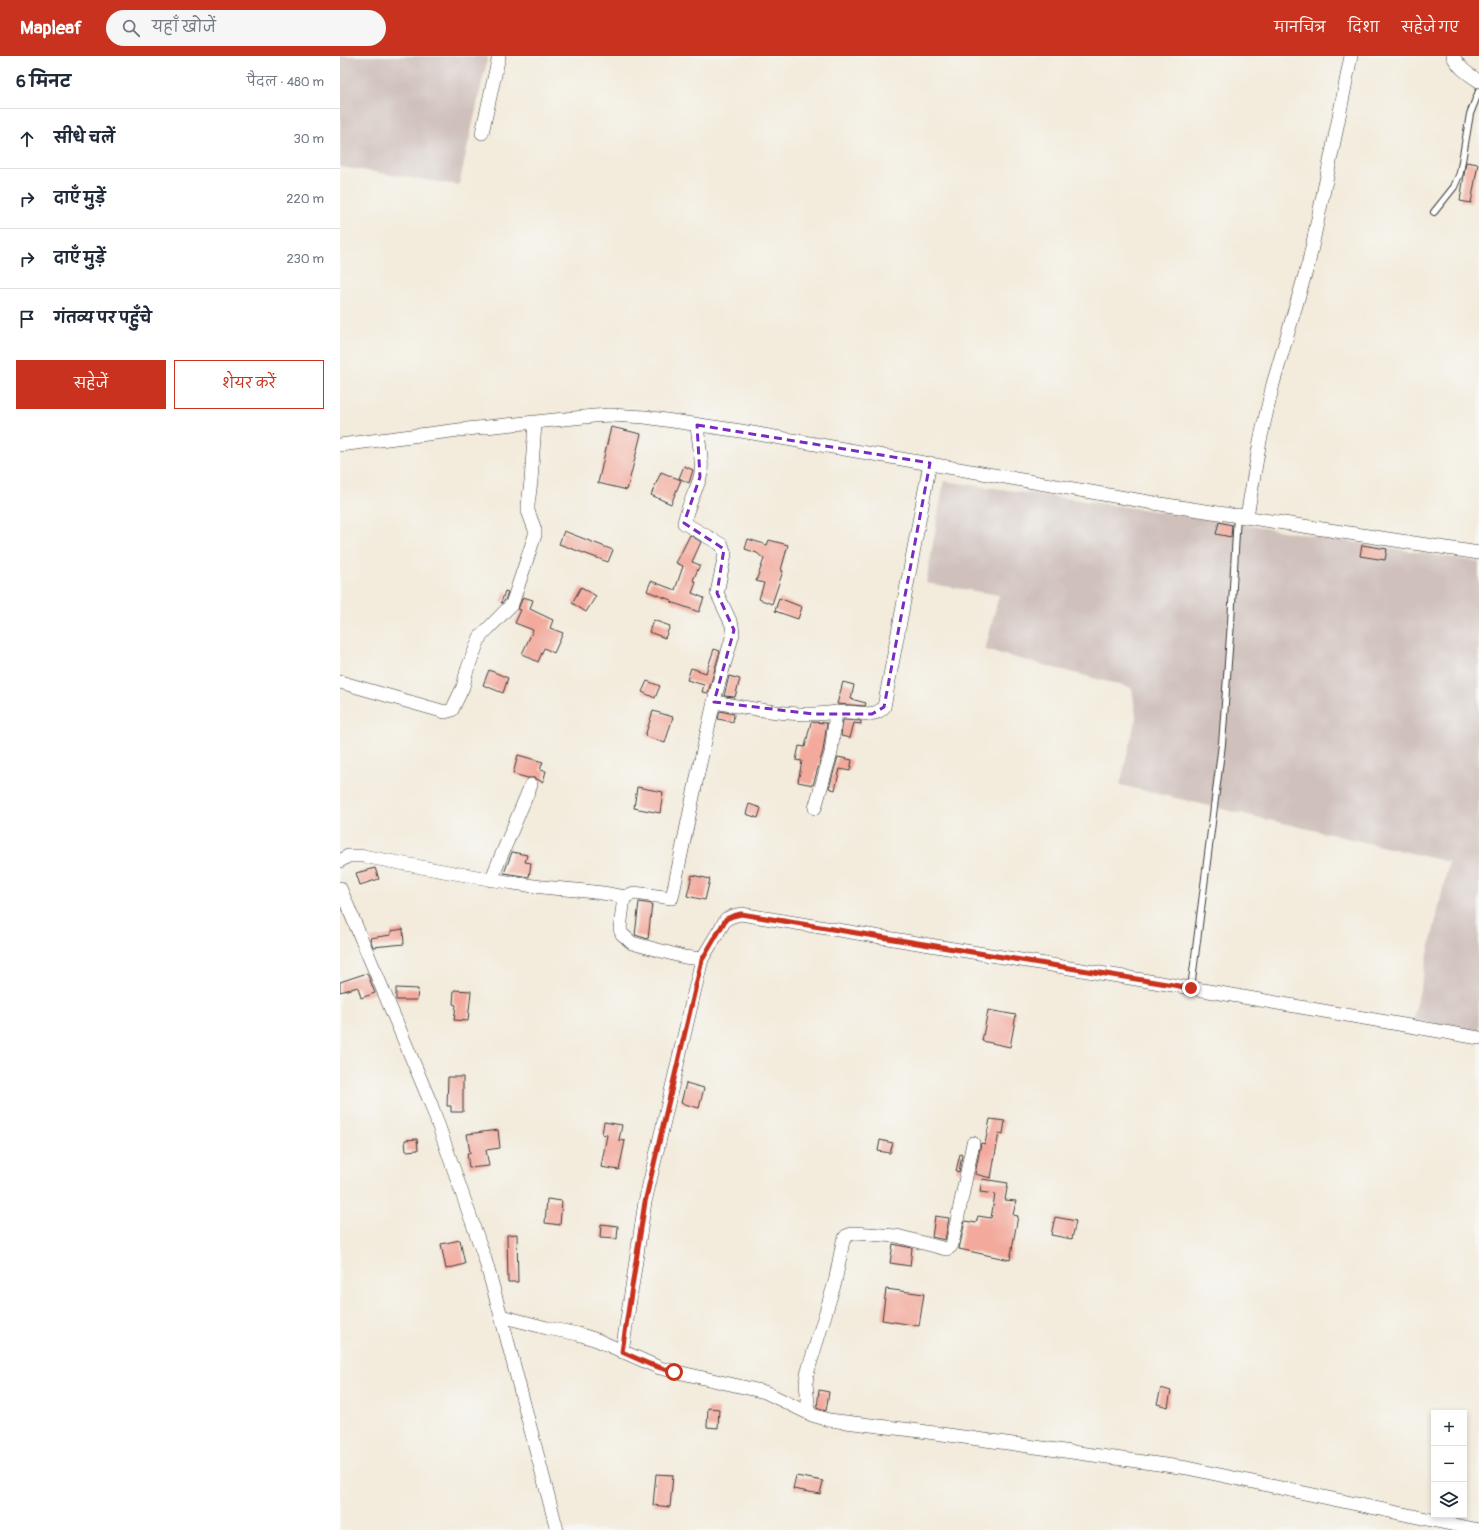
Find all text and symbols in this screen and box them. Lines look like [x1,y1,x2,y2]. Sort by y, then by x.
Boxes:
search box [106,10,386,46]
text: Mapleaf [20,16,82,40]
icon: search [120,17,142,39]
text: यहाँ खोजें [152,18,216,37]
text: मानचित्र [1274,19,1326,36]
text: दिशा [1348,19,1379,36]
text: सहेजे गए [1401,19,1459,36]
text: 6 मिनट [16,71,71,92]
text: पैदल · 480 m [247,74,324,90]
icon: ahead [16,128,38,150]
text: सीधे चलें [54,129,115,148]
text: 30 m [294,131,324,147]
icon: right [16,188,38,210]
text: दाएँ मुड़ें [54,189,106,208]
text: 220 m [286,191,324,207]
icon: right [16,248,38,270]
text: दाएँ मुड़ें [54,249,106,268]
text: 230 m [287,251,324,267]
icon: arrive [16,308,38,330]
text: गंतव्य पर पहुँचे [54,309,152,328]
button: सहेजें [16,360,166,409]
button: शेयर करें [174,360,324,409]
route end [1182,979,1200,997]
route start [665,1363,683,1381]
map controls [1431,1410,1467,1518]
button: + [1431,1410,1467,1446]
button: − [1431,1446,1467,1482]
button: layers [1431,1482,1467,1518]

